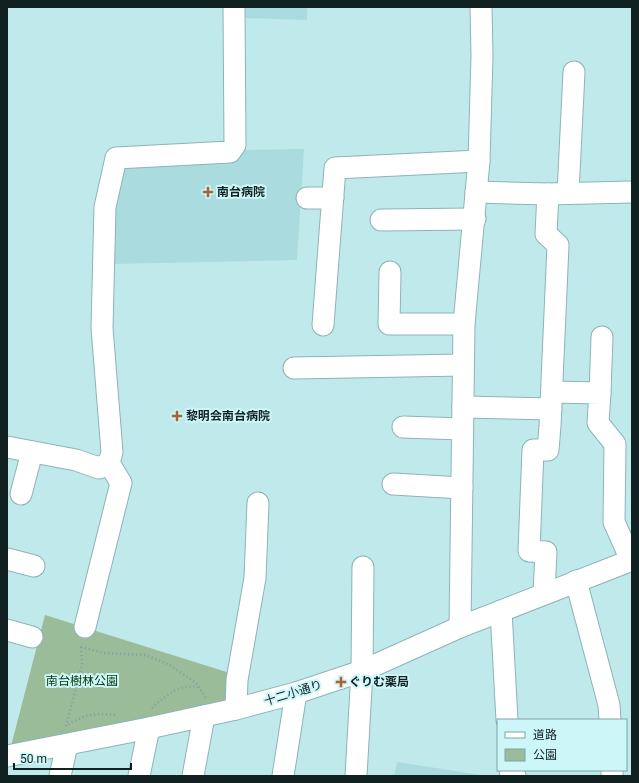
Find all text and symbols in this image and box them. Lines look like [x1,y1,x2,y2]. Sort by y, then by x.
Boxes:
place label: 南台病院 [217,185,265,199]
marker: 南台病院 [202,186,214,198]
place label: 黎明会南台病院 [186,409,270,423]
marker: 黎明会南台病院 [171,410,183,422]
park label: 南台樹林公園 [46,674,118,688]
place label: ぐりむ薬局 [349,675,409,689]
marker: ぐりむ薬局 [336,677,346,687]
street label: 十二小通り [262,678,324,708]
legend [497,719,627,771]
text: 道路 [533,728,557,742]
scale bar [14,745,131,771]
text: 公園 [533,748,557,762]
text: 50 m [20,752,47,766]

